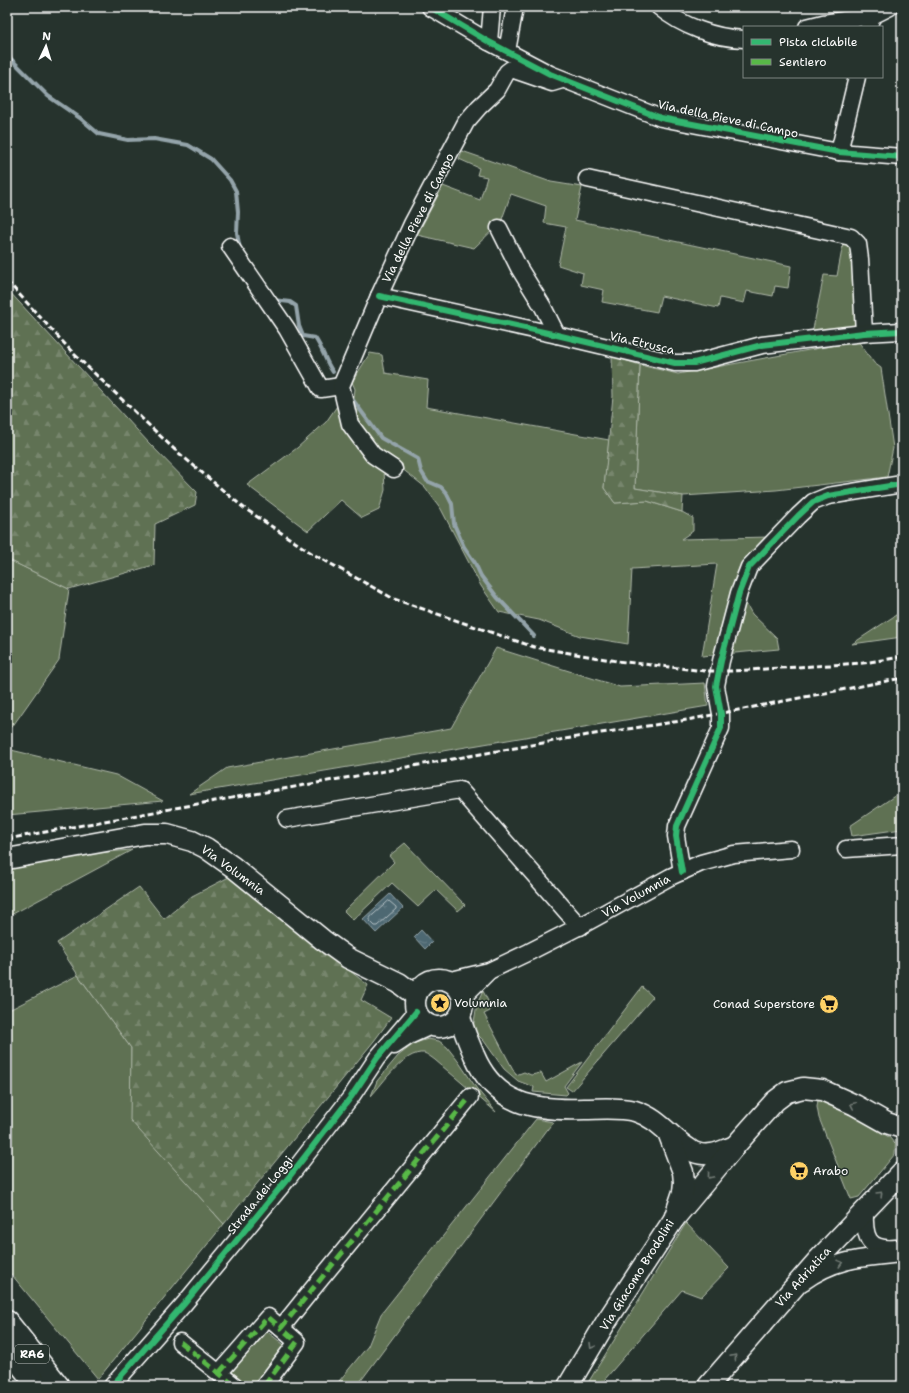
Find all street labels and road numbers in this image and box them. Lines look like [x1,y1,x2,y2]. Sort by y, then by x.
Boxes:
street label: Via della Pieve di Campo [656,96,800,142]
street label: Via della Pieve di Campo [378,150,458,286]
street label: Via Etrusca [608,328,677,358]
street label: Via Volumnia [198,841,269,899]
street label: Via Volumnia [599,870,673,921]
street label: Strada dei Loggi [224,1153,296,1237]
street label: Via Giacomo Brodolini [596,1216,678,1334]
street label: Via Adriatica [772,1243,835,1311]
road number: RA6 [15,1345,49,1363]

